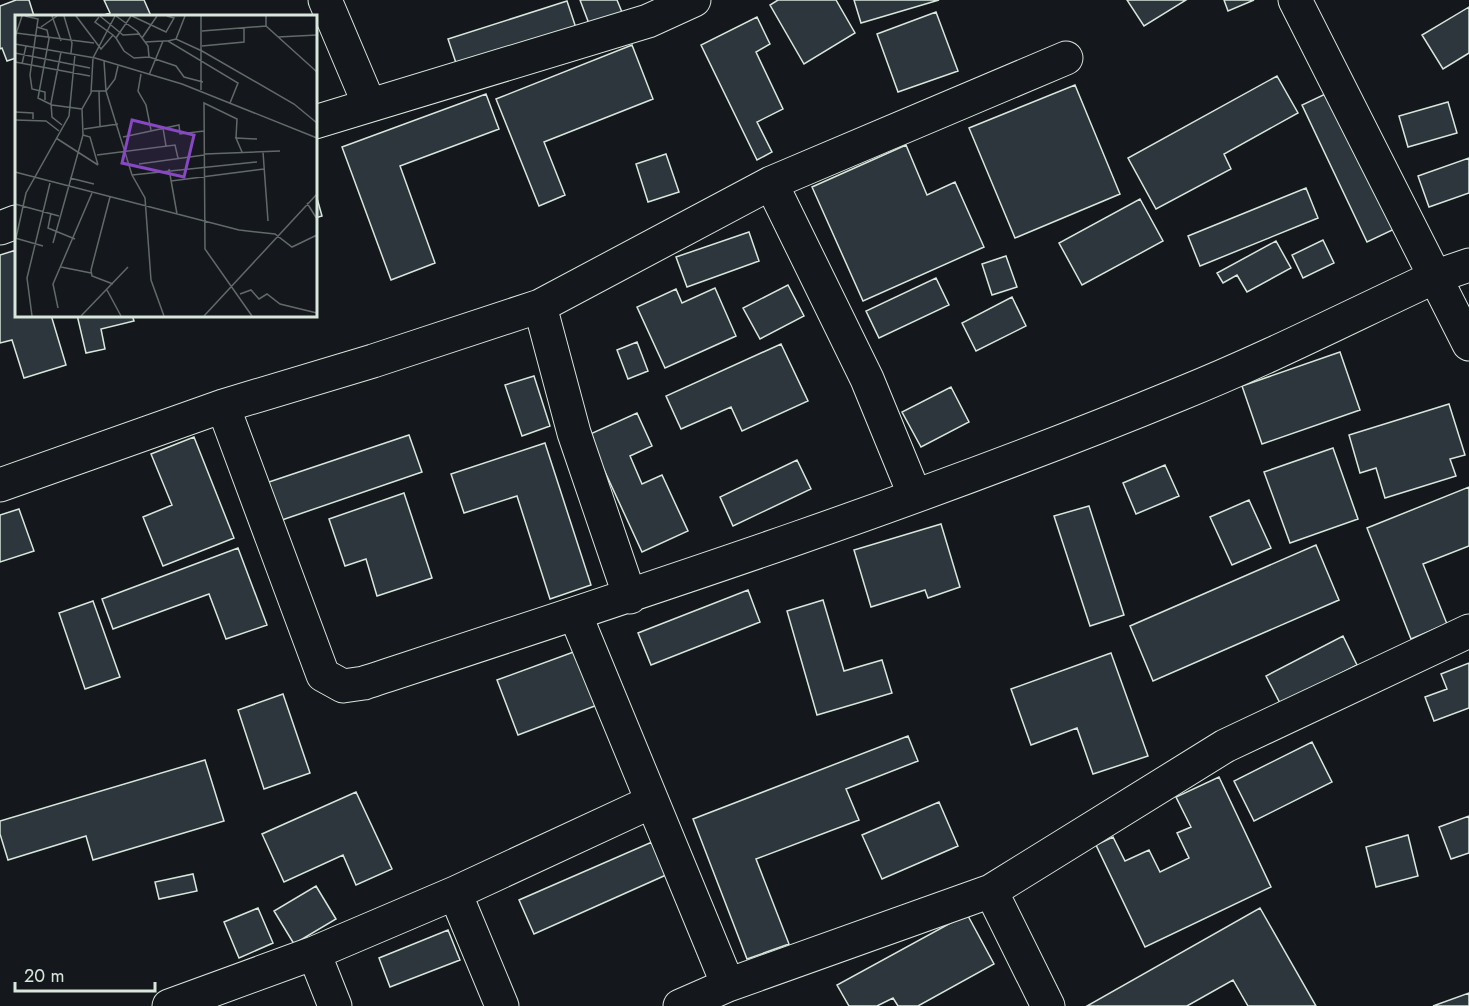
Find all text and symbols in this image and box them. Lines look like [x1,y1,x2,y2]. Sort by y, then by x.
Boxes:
inset map [15,15,316,316]
scale bar [15,955,154,993]
text: 20 m [24,963,64,989]

